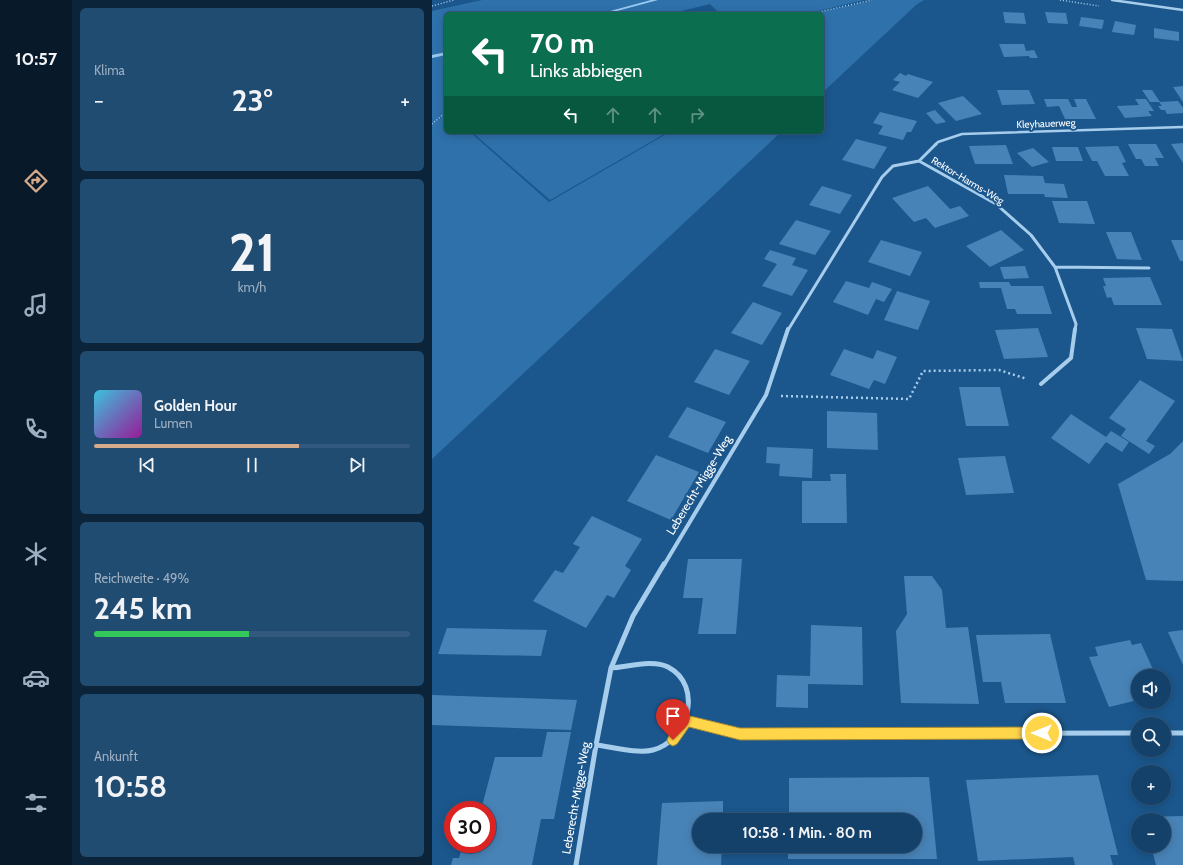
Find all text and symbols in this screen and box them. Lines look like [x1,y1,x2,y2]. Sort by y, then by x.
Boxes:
text: 70 m [530,26,594,60]
icon: left [464,28,516,80]
text: 10:57 [15,48,57,70]
text: Links abbiegen [530,60,642,82]
text: Klima [94,62,125,78]
text: 23° [232,82,272,119]
text: − [94,87,104,114]
text: + [400,87,410,114]
icon: left [560,104,582,126]
icon: ahead [602,104,624,126]
icon: ahead [644,104,666,126]
icon: right [686,104,708,126]
street label: Kleyhauerweg [1016,116,1077,131]
street label: Rektor-Harms-Weg [929,154,1007,208]
icon: directions [22,167,50,195]
text: 21 [229,221,275,284]
text: km/h [238,279,266,295]
icon: music [22,291,50,319]
text: Golden Hour [154,397,237,415]
icon: phone [22,415,50,443]
text: Lumen [154,415,193,431]
street label: Leberecht-Migge-Weg [663,431,735,537]
icon: previous [136,454,158,476]
icon: pause [241,454,263,476]
icon: next [346,454,368,476]
icon: climate [22,540,50,568]
text: Reichweite · 49% [94,570,189,586]
text: 245 km [94,590,192,627]
icon: car [22,664,50,692]
map controls [1131,669,1171,853]
button: sound [1131,669,1171,709]
pin [656,699,690,740]
icon: arrive [662,705,684,727]
position arrow [1021,712,1063,754]
button: search [1131,717,1171,757]
street label: Leberecht-Migge-Weg [558,740,593,855]
text: Ankunft [94,748,138,764]
button: + [1131,765,1171,805]
text: 10:58 [94,768,167,805]
icon: filters [22,789,50,817]
speed limit sign: 30 [444,801,496,853]
button: − [1131,813,1171,853]
text: 10:58 · 1 Min. · 80 m [742,824,872,842]

